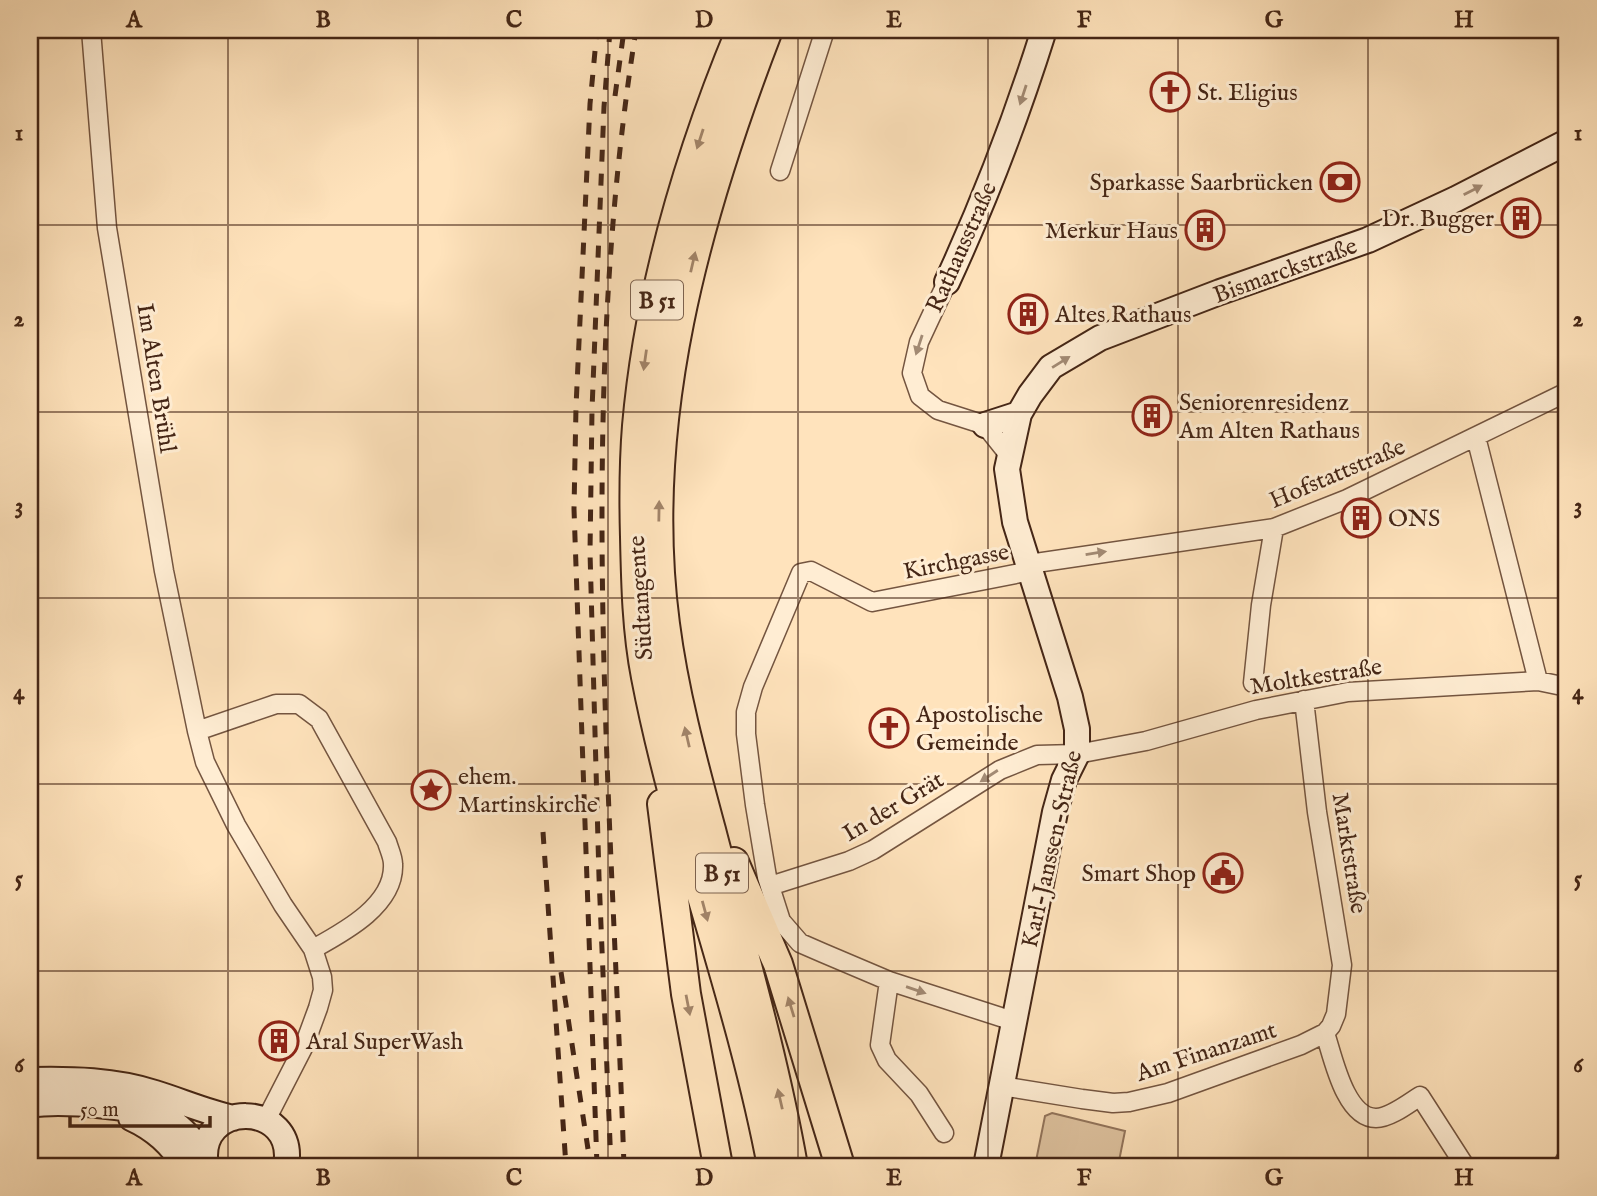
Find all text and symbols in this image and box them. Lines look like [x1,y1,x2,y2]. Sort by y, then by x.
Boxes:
text: A [125,6,143,35]
text: B [315,6,331,35]
text: C [506,6,523,35]
text: D [695,6,713,35]
text: E [886,6,902,35]
text: F [1077,6,1092,35]
text: G [1265,6,1284,35]
text: H [1454,6,1474,35]
church icon: St. Eligius [1149,71,1191,113]
place label: St. Eligius [1197,78,1298,109]
one-way arrow [1017,84,1028,105]
text: 1 [15,119,23,148]
text: 1 [1574,119,1582,148]
one-way arrow [694,129,705,150]
bank icon: Sparkasse Saarbrücken [1319,161,1361,203]
place label: Sparkasse Saarbrücken [1090,168,1313,199]
street label: Rathausstraße [920,177,1005,318]
one-way arrow [1463,184,1483,195]
building icon: Dr. Bugger [1500,197,1542,239]
place label: Dr. Bugger [1382,204,1494,235]
building icon: Merkur Haus [1184,209,1226,251]
place label: Merkur Haus [1045,216,1178,247]
street label: Bismarckstraße [1209,231,1362,312]
one-way arrow [687,250,698,272]
road number: B 51 [631,280,683,320]
building icon: Altes Rathaus [1007,293,1049,335]
place label: Altes Rathaus [1054,300,1192,331]
street label: Im Alten Brühl [128,301,183,455]
text: 2 [14,305,25,334]
text: 2 [1573,305,1584,334]
one-way arrow [914,334,924,355]
one-way arrow [639,349,650,371]
one-way arrow [1051,355,1071,368]
place label: Seniorenresidenz Am Alten Rathaus [1178,388,1360,447]
building icon: Seniorenresidenz Am Alten Rathaus [1131,395,1173,437]
street label: Hofstattstraße [1265,432,1410,517]
text: 3 [15,492,23,521]
text: 3 [1574,492,1582,521]
building icon: ONS [1340,497,1382,539]
one-way arrow [653,500,664,522]
place label: ONS [1388,504,1440,535]
street label: Südtangente [622,534,661,661]
street label: Kirchgasse [901,537,1012,588]
one-way arrow [1085,547,1107,558]
street label: Moltkestraße [1248,652,1384,703]
text: 4 [13,678,25,707]
text: 4 [1572,678,1584,707]
place label: Apostolische Gemeinde [915,700,1043,759]
church icon: Apostolische Gemeinde [868,707,910,749]
one-way arrow [682,725,693,747]
street label: Karl-Janssen-Straße [1015,748,1090,951]
place label: ehem. Martinskirche [458,762,598,821]
street label: In der Grät [837,765,950,850]
place icon: ehem. Martinskirche [410,769,452,811]
one-way arrow [980,770,999,783]
street label: Marktstraße [1324,791,1373,916]
public building icon: Smart Shop [1202,852,1244,894]
road number: B 51 [696,853,748,892]
place label: Smart Shop [1082,859,1196,890]
text: 5 [15,865,24,894]
text: 5 [1574,865,1583,894]
one-way arrow [700,900,711,922]
one-way arrow [905,985,926,996]
one-way arrow [682,994,693,1016]
one-way arrow [785,997,796,1018]
street label: Am Finanzamt [1131,1015,1281,1090]
building icon: Aral SuperWash [258,1020,300,1062]
place label: Aral SuperWash [305,1027,463,1058]
text: 6 [14,1051,25,1080]
text: 6 [1573,1051,1584,1080]
scale bar [70,1084,210,1128]
one-way arrow [774,1088,785,1110]
text: 50 m [80,1097,119,1124]
text: A [125,1164,143,1193]
text: B [315,1164,331,1193]
text: C [506,1164,523,1193]
text: D [695,1164,713,1193]
text: E [886,1164,902,1193]
text: F [1077,1164,1092,1193]
text: G [1265,1164,1284,1193]
text: H [1454,1164,1474,1193]

